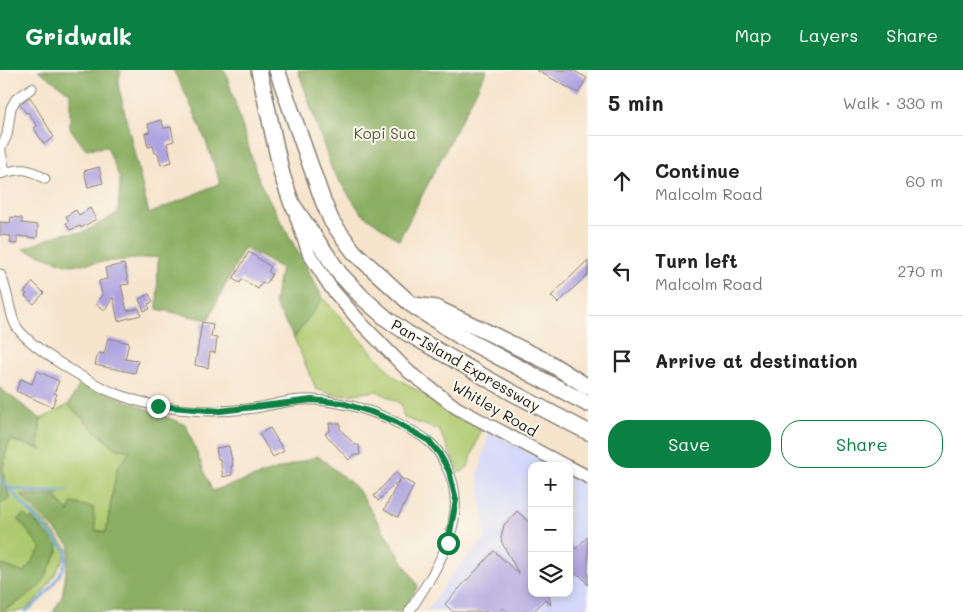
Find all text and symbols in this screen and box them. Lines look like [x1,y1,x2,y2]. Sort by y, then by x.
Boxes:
text: Gridwalk [25,20,132,51]
text: Map [735,23,771,47]
text: Layers [799,23,858,47]
text: Share [886,23,938,47]
text: 5 min [608,89,664,116]
text: Walk · 330 m [843,92,943,113]
park label: Kopi Sua [354,123,416,143]
text: Continue [655,158,740,183]
icon: ahead [608,167,636,195]
text: 60 m [906,170,943,191]
text: Malcolm Road [655,183,762,204]
text: Turn left [655,248,738,273]
icon: left [608,257,636,285]
text: 270 m [897,260,943,281]
text: Malcolm Road [655,273,762,294]
street label: Pan-Island Expressway [388,314,544,416]
icon: arrive [608,347,636,375]
text: Arrive at destination [655,348,858,373]
street label: Whitley Road [448,375,542,441]
route end [147,395,170,418]
button: Save [608,420,771,468]
button: Share [781,420,943,468]
map controls [528,462,573,597]
button: + [528,462,573,507]
button: − [528,507,573,552]
route start [437,532,460,555]
button: layers [528,552,573,597]

